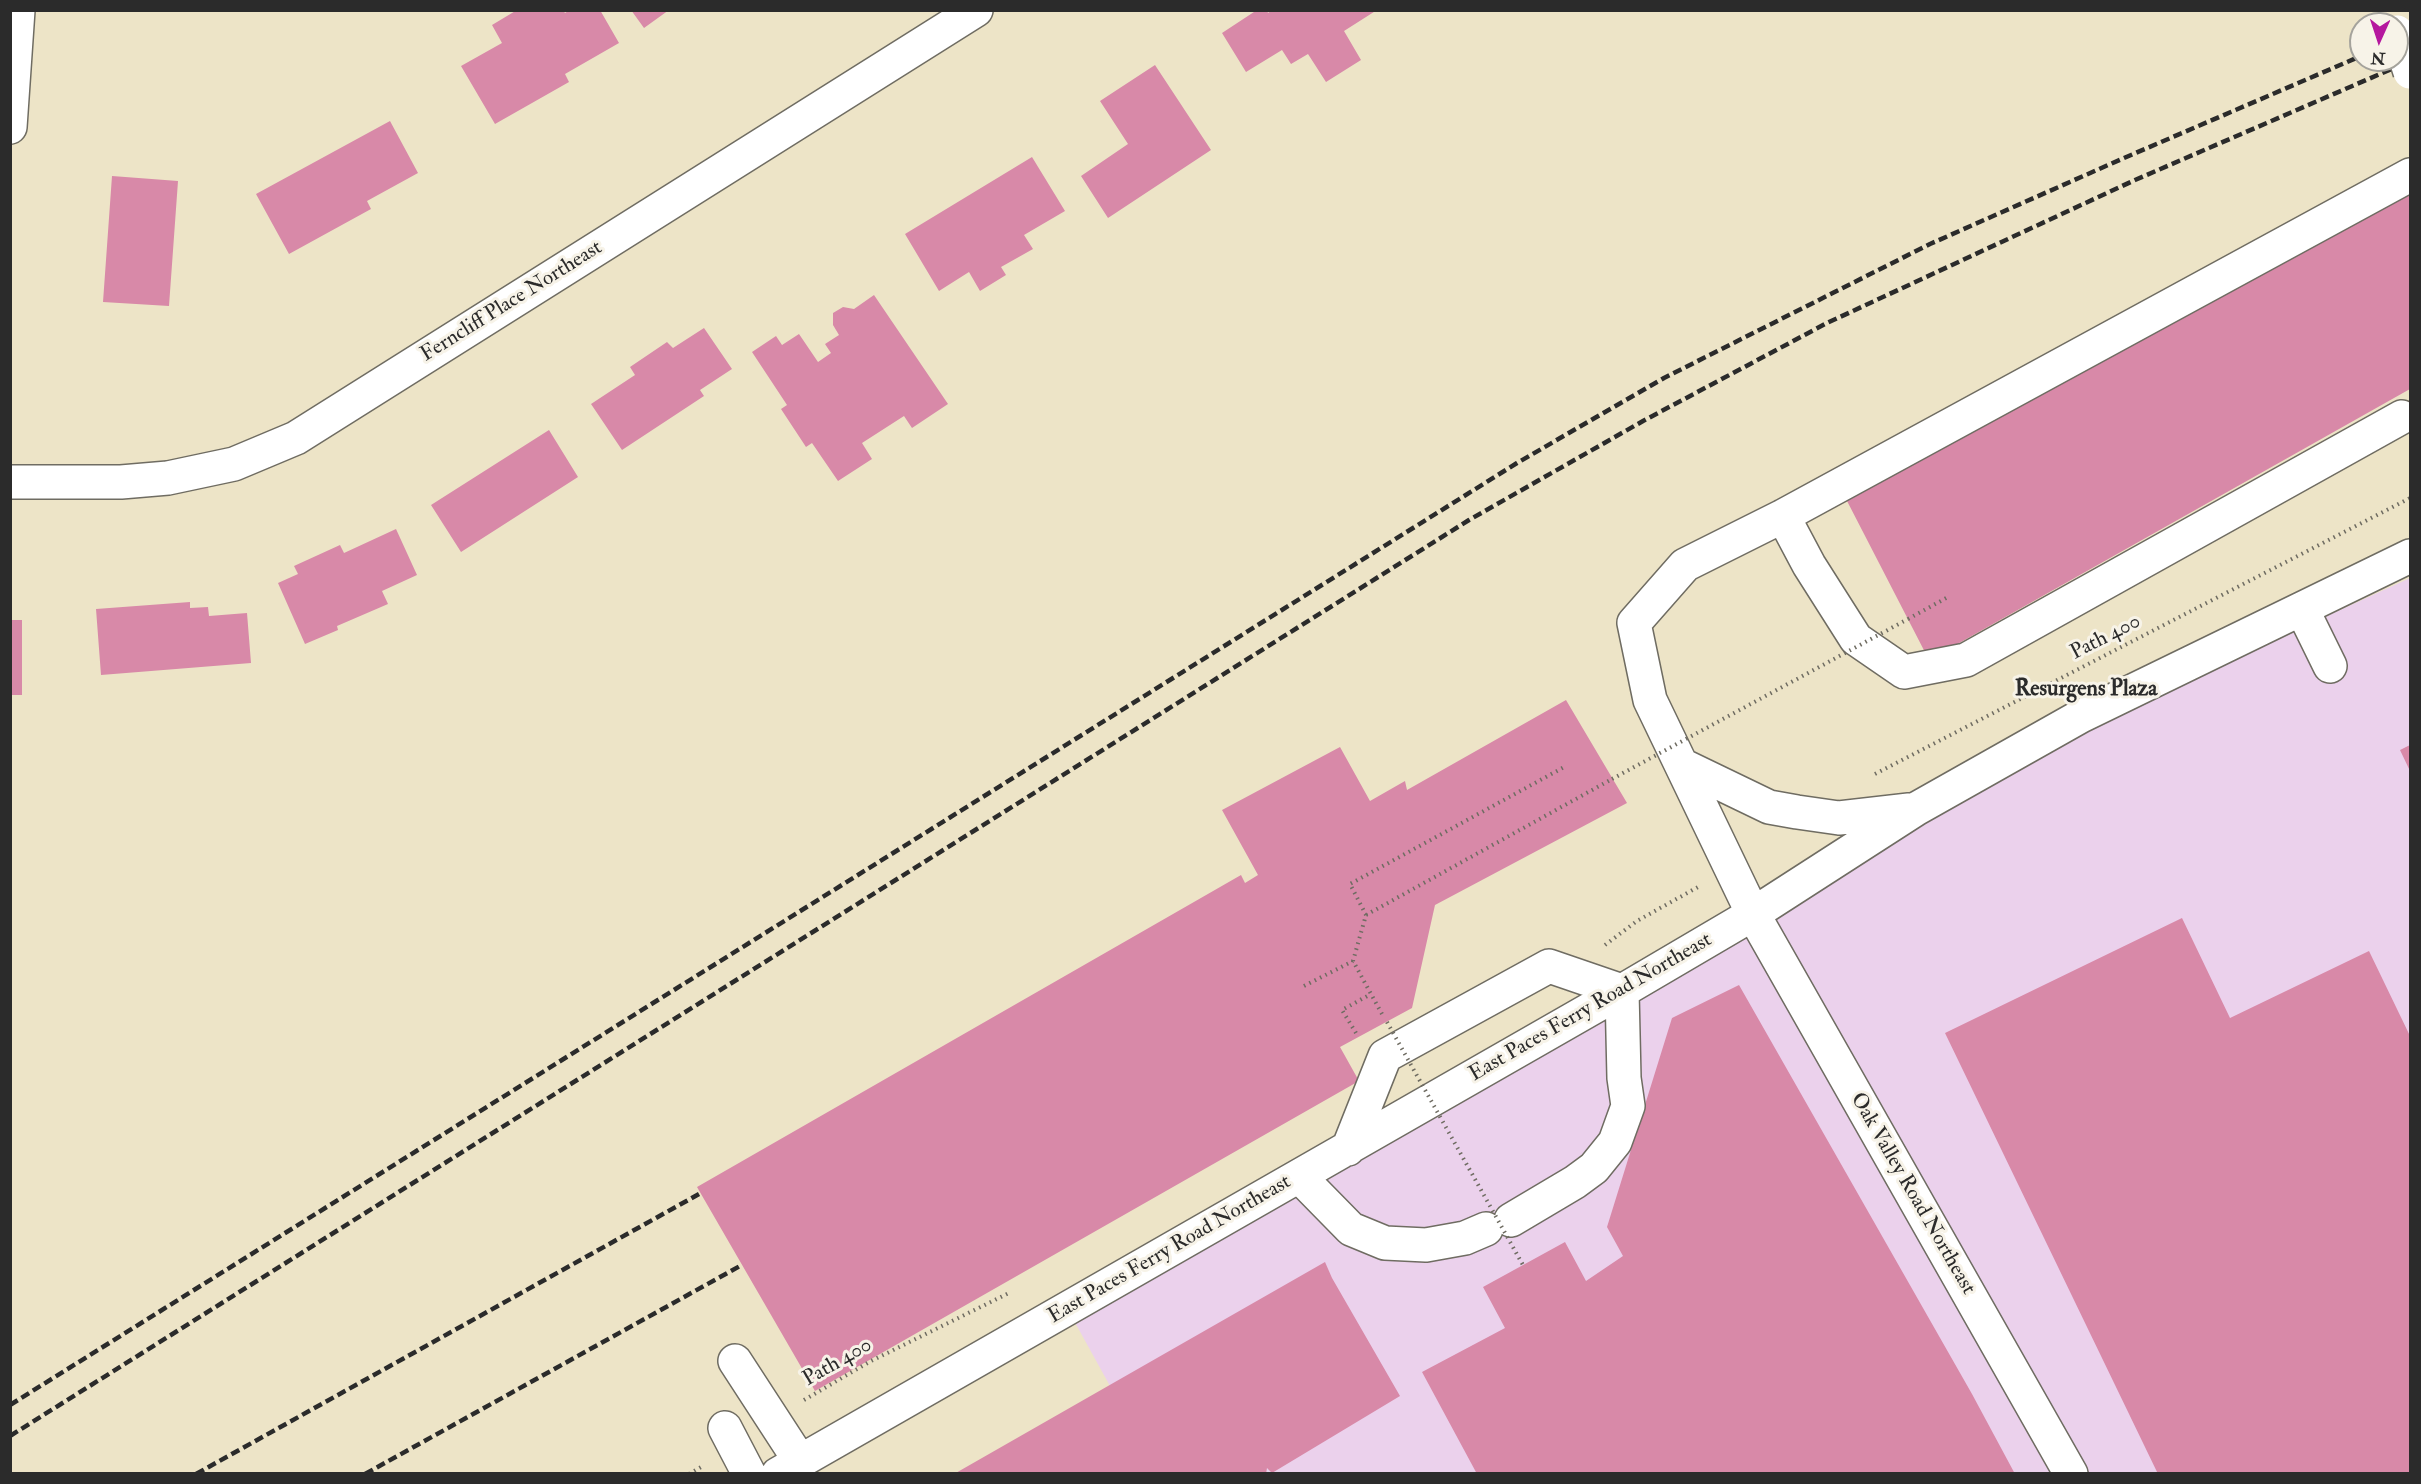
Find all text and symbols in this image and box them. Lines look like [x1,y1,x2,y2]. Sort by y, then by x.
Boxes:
north arrow [2349,12,2409,72]
text: N [2370,48,2386,68]
street label: Ferncliff Place Northeast [417,236,607,368]
street label: Path 400 [2067,610,2145,666]
district label: Resurgens Plaza [2015,677,2157,703]
street label: East Paces Ferry Road Northeast [1465,928,1717,1088]
street label: Oak Valley Road Northeast [1844,1089,1980,1299]
street label: East Paces Ferry Road Northeast [1044,1170,1296,1330]
street label: Path 400 [799,1333,877,1393]

